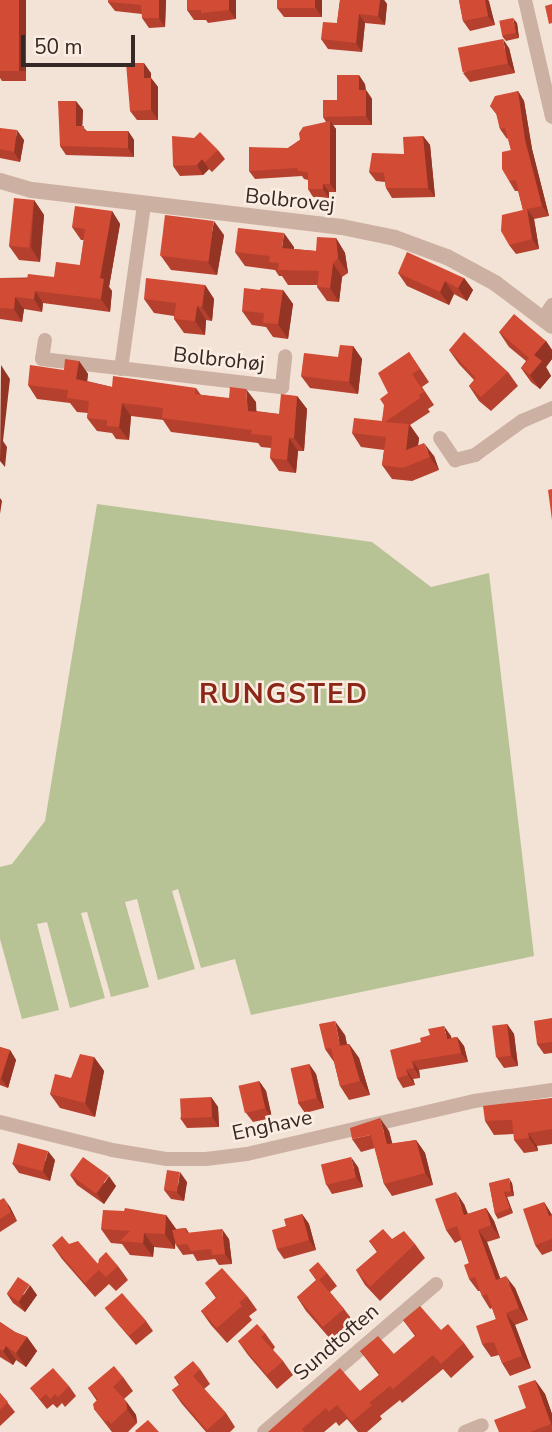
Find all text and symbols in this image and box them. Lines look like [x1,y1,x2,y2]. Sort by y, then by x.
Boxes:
scale bar [24,21,138,65]
text: 50 m [34,33,83,61]
street label: Bolbrovej [244,183,336,217]
street label: Bolbrohøj [172,342,266,376]
district label: RUNGSTED [200,677,368,711]
street label: Enghave [230,1104,314,1146]
street label: Sundtoften [288,1298,384,1386]

